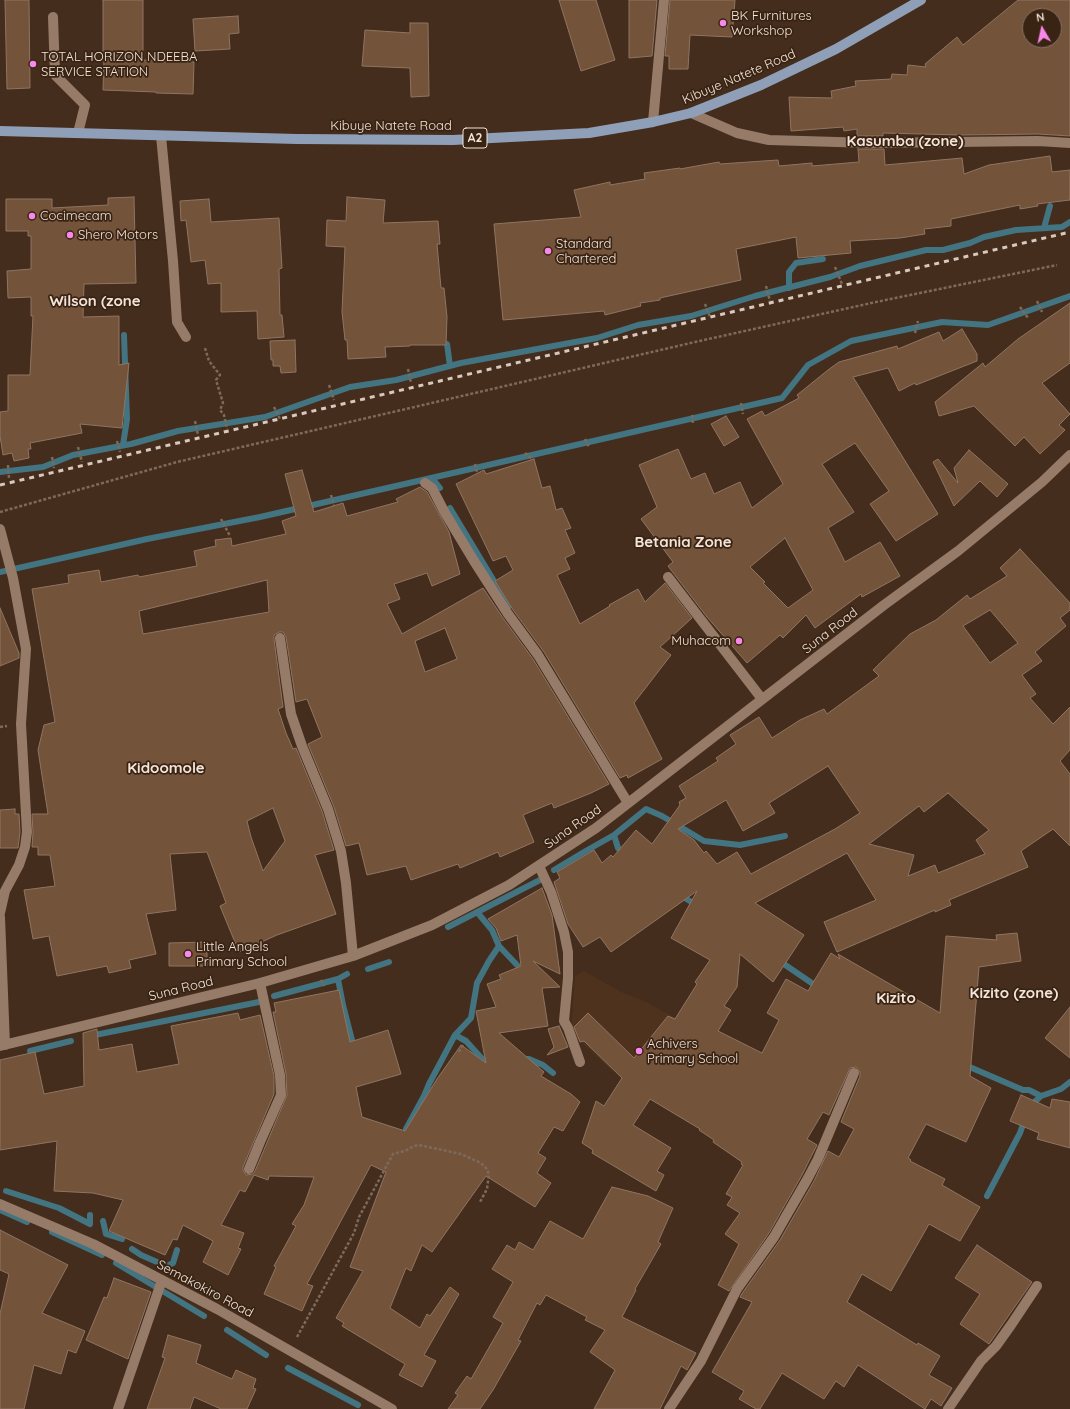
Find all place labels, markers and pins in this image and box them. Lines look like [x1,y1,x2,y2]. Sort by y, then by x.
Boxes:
place label: BK Furnitures Workshop [731,8,812,39]
marker: BK Furnitures Workshop [718,18,728,28]
place label: TOTAL HORIZON NDEEBA SERVICE STATION [41,49,197,80]
marker: TOTAL HORIZON NDEEBA SERVICE STATION [28,59,38,69]
place label: Cocimecam [40,208,112,224]
marker: Cocimecam [27,211,37,221]
place label: Shero Motors [78,227,158,243]
marker: Shero Motors [65,230,75,240]
place label: Standard Chartered [556,236,616,267]
marker: Standard Chartered [543,246,553,256]
place label: Muhacom [671,633,731,649]
marker: Muhacom [734,636,744,646]
place label: Little Angels Primary School [196,939,287,970]
marker: Little Angels Primary School [183,949,193,959]
place label: Achivers Primary School [647,1036,738,1067]
marker: Achivers Primary School [634,1046,644,1056]

